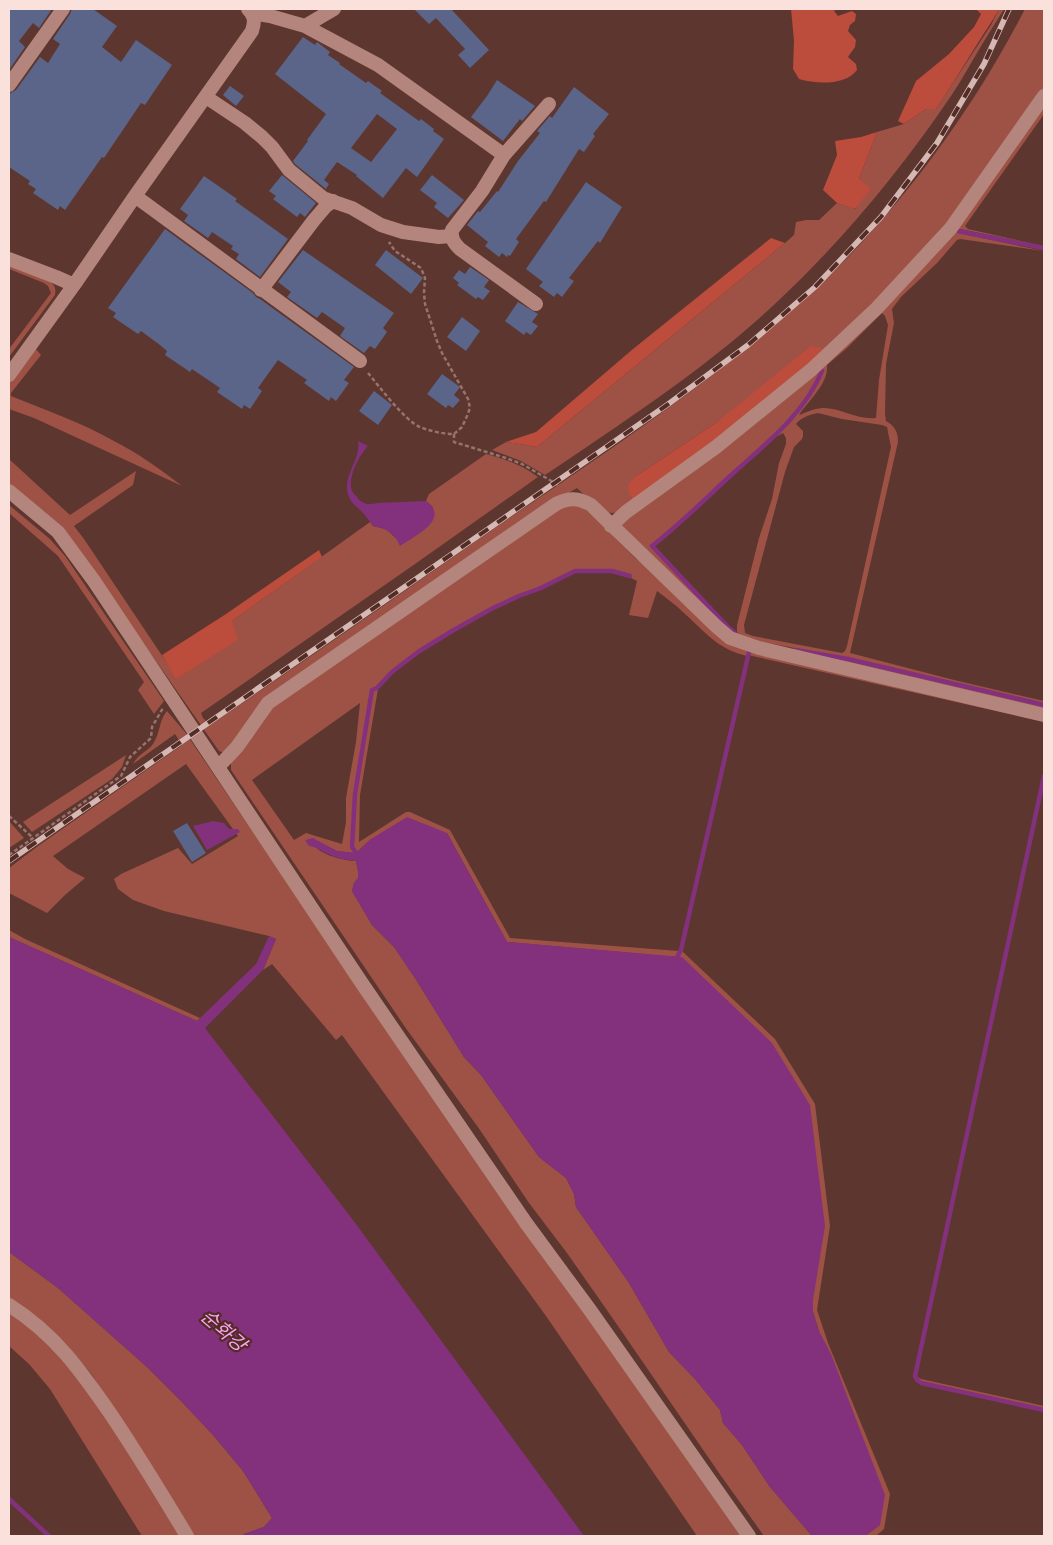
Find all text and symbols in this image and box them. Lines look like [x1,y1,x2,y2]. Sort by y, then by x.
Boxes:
water label: 순화강 [197,1306,252,1357]

